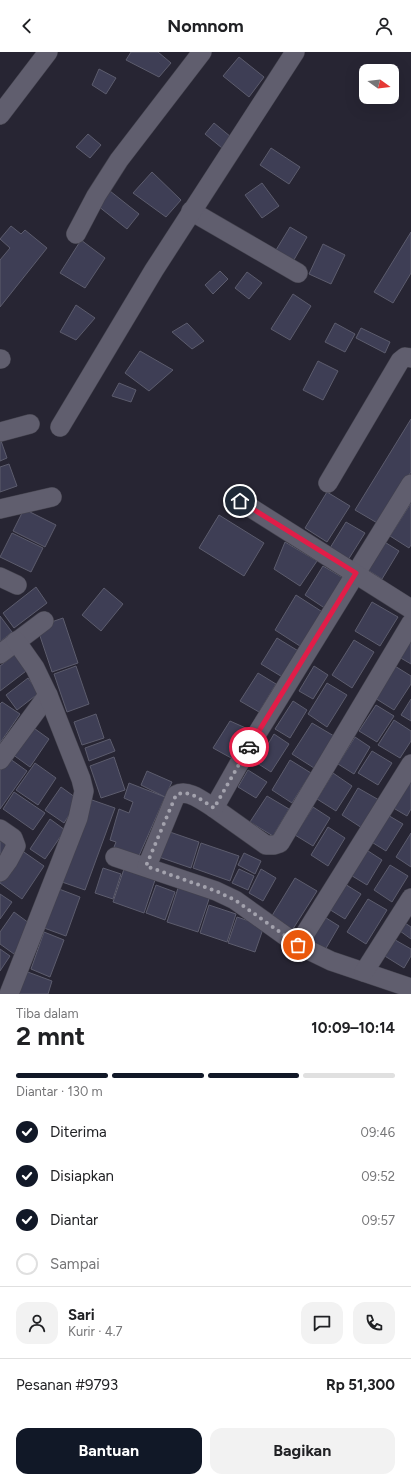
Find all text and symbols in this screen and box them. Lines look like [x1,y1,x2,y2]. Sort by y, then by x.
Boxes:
icon: back [16,15,38,37]
text: Nomnom [167,15,244,37]
icon: person [373,15,395,37]
north arrow [359,64,399,104]
map controls [359,64,399,104]
pin [223,484,257,518]
icon: home [229,490,251,512]
courier [229,727,269,767]
icon: car [238,736,260,758]
pin [281,928,315,962]
icon: bag [287,934,309,956]
text: Tiba dalam [16,1006,78,1021]
text: 10:09–10:14 [311,1019,395,1037]
text: 2 mnt [16,1020,85,1052]
text: Diantar · 130 m [16,1084,103,1099]
icon: check [16,1121,38,1143]
text: Diterima [50,1123,107,1141]
text: 09:46 [361,1125,395,1140]
icon: check [16,1165,38,1187]
text: Disiapkan [50,1167,114,1185]
text: 09:52 [361,1169,395,1184]
icon: check [16,1209,38,1231]
text: Diantar [50,1211,98,1229]
text: 09:57 [362,1213,395,1228]
text: Sampai [50,1255,100,1273]
button: person [16,1302,58,1344]
button: chat [301,1302,343,1344]
button: phone [353,1302,395,1344]
text: Sari [68,1306,95,1324]
text: Kurir · 4.7 [68,1324,122,1339]
text: Pesanan #9793 [16,1376,118,1394]
text: Rp 51,300 [326,1376,395,1394]
button: Bantuan [16,1428,202,1474]
button: Bagikan [210,1428,395,1474]

